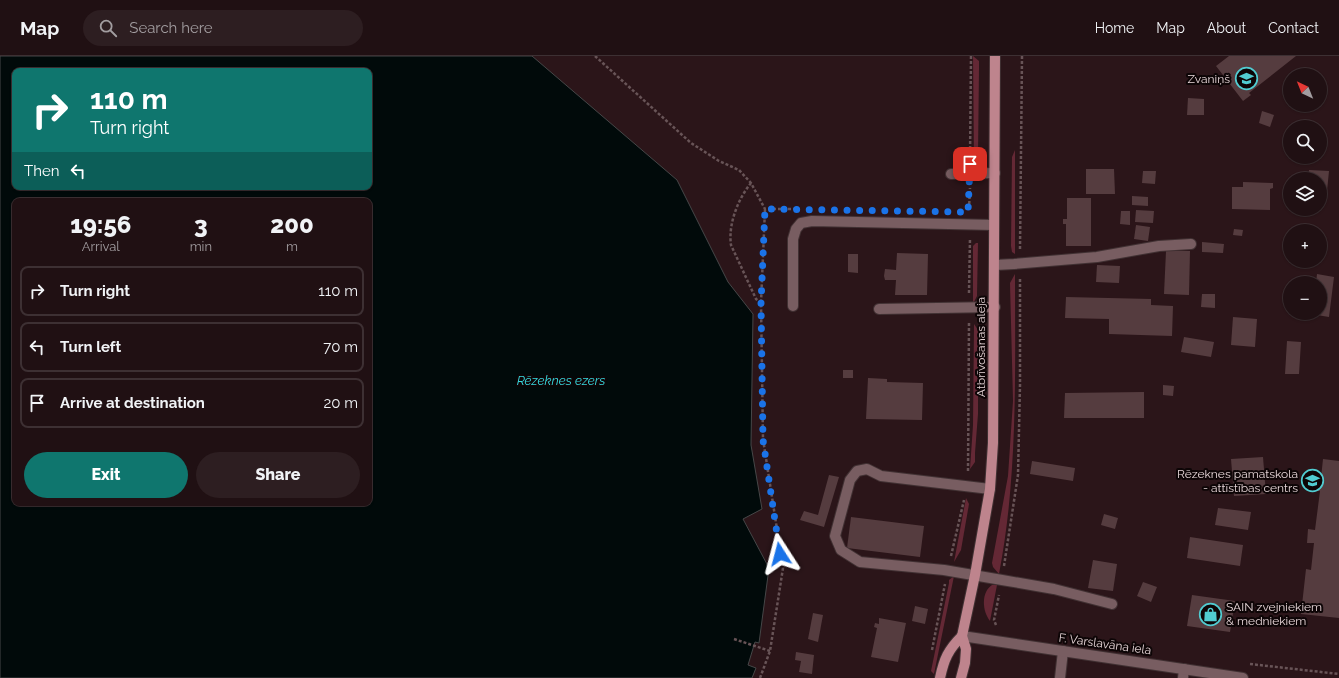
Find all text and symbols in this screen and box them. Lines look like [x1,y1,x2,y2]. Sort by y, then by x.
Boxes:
search box [83,10,363,46]
text: Map [20,17,59,39]
icon: search [97,17,119,39]
text: Search here [129,19,213,37]
text: Home [1095,20,1134,36]
text: Map [1156,20,1185,36]
text: About [1207,20,1246,36]
text: Contact [1268,20,1319,36]
school or university icon: Zvaniņš [1233,66,1259,92]
north arrow [1283,68,1327,112]
map controls [1283,68,1327,320]
place label: Zvaniņš [1187,72,1230,86]
text: 110 m [90,83,168,116]
icon: right [24,84,76,136]
text: Turn right [90,117,169,138]
button: search [1283,120,1327,164]
pin [953,147,987,181]
icon: arrive [959,153,981,175]
icon: left [67,160,89,182]
text: Then [24,162,59,180]
button: layers [1283,172,1327,216]
text: 19:56 [70,210,131,239]
text: 3 [194,210,208,239]
text: 200 [270,210,314,239]
button: + [1283,224,1327,268]
text: Arrival [82,239,120,254]
text: min [190,239,212,254]
text: m [286,239,298,254]
button: − [1283,276,1327,320]
icon: right [26,280,48,302]
text: Turn right [60,282,130,300]
text: 110 m [318,282,358,300]
street label: Atbrīvošanas aleja [974,297,988,397]
icon: left [26,336,48,358]
text: Turn left [60,338,121,356]
text: 70 m [323,338,358,356]
water label: Rēzeknes ezers [517,373,605,388]
icon: arrive [26,392,48,414]
text: Arrive at destination [60,394,205,412]
text: 20 m [323,394,358,412]
button: Exit [24,452,188,498]
button: Share [196,452,360,498]
place label: Rēzeknes pamatskola - attīstības centrs [1177,467,1298,495]
school or university icon: Rēzeknes pamatskola - attīstības centrs [1300,468,1326,494]
position arrow [759,533,801,575]
place label: SAIN zvejniekiem & medniekiem [1226,600,1322,628]
shop icon: SAIN zvejniekiem & medniekiem [1198,601,1224,627]
street label: F. Varslavāna iela [1058,631,1152,657]

